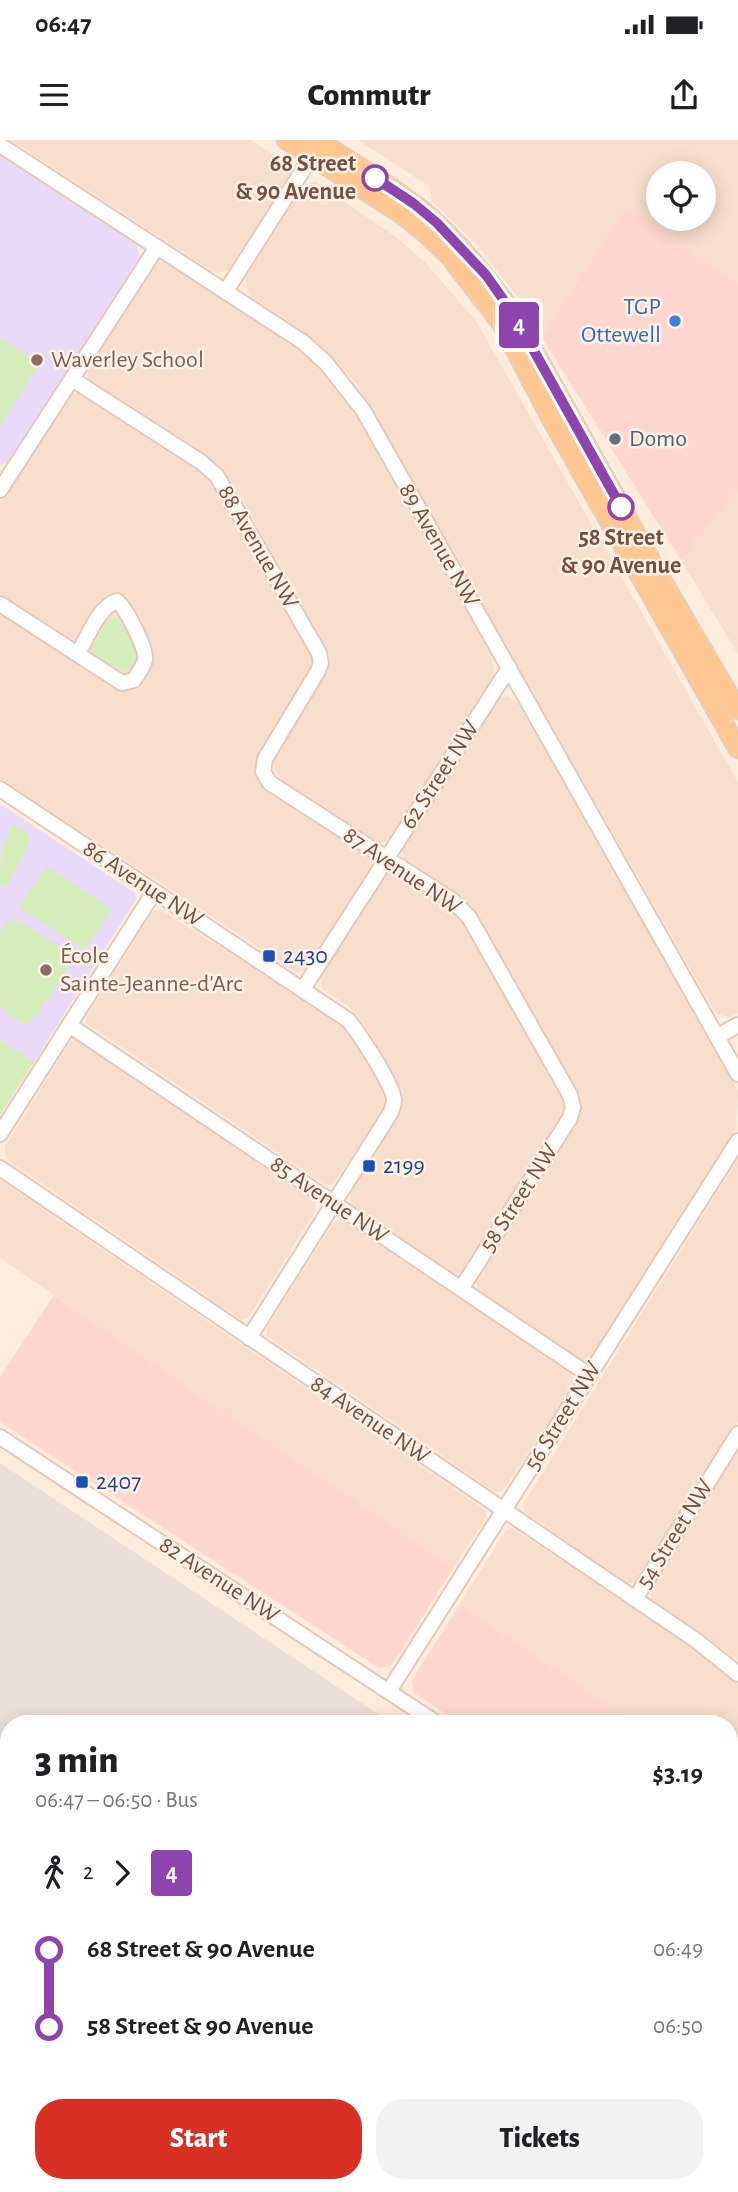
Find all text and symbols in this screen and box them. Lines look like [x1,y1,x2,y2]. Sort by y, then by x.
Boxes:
text: 06:47 [35,11,91,37]
icon: menu [35,76,73,114]
icon: share [665,76,703,114]
text: Commutr [307,79,431,111]
place label: 68 Street & 90 Avenue [235,152,356,204]
map controls [646,161,716,231]
button: locate [646,161,716,231]
marker: 68 Street & 90 Avenue [362,165,388,191]
place label: TGP Ottewell [581,295,661,347]
line badge: 4 [496,302,542,348]
text: 4 [513,313,525,337]
marker: TGP Ottewell [667,313,683,329]
place label: Waverley School [51,348,204,372]
marker: Waverley School [29,352,45,368]
place label: Domo [629,427,687,451]
marker: Domo [607,431,623,447]
street label: 89 Avenue NW [394,479,484,611]
street label: 88 Avenue NW [213,481,303,613]
marker: 58 Street & 90 Avenue [608,494,634,520]
place label: 58 Street & 90 Avenue [561,526,681,578]
street label: 62 Street NW [396,716,484,834]
street label: 87 Avenue NW [339,823,466,919]
street label: 86 Avenue NW [79,836,208,932]
place label: École Sainte-Jeanne-d'Arc [60,942,243,996]
place label: 2430 [283,944,328,968]
marker: 2430 [261,948,277,964]
marker: École Sainte-Jeanne-d'Arc [38,962,54,978]
street label: 58 Street NW [475,1139,563,1256]
street label: 85 Avenue NW [266,1152,393,1248]
place label: 2199 [383,1154,425,1178]
marker: 2199 [361,1158,377,1174]
street label: 56 Street NW [520,1357,606,1475]
street label: 84 Avenue NW [306,1371,434,1469]
place label: 2407 [96,1470,141,1494]
marker: 2407 [74,1474,90,1490]
street label: 54 Street NW [632,1475,718,1593]
street label: 82 Avenue NW [155,1532,284,1628]
text: 3 min [35,1742,119,1780]
text: $3.19 [652,1761,703,1787]
text: 06:47 – 06:50 · Bus [35,1789,198,1812]
icon: walk [35,1854,73,1892]
icon: forward [103,1854,141,1892]
text: 2 [83,1861,93,1884]
text: 4 [165,1861,178,1885]
text: 68 Street & 90 Avenue [87,1936,315,1962]
text: 06:49 [653,1938,703,1961]
text: 58 Street & 90 Avenue [87,2013,314,2039]
text: 06:50 [653,2015,703,2038]
button: Start [35,2099,362,2179]
button: Tickets [376,2099,703,2179]

